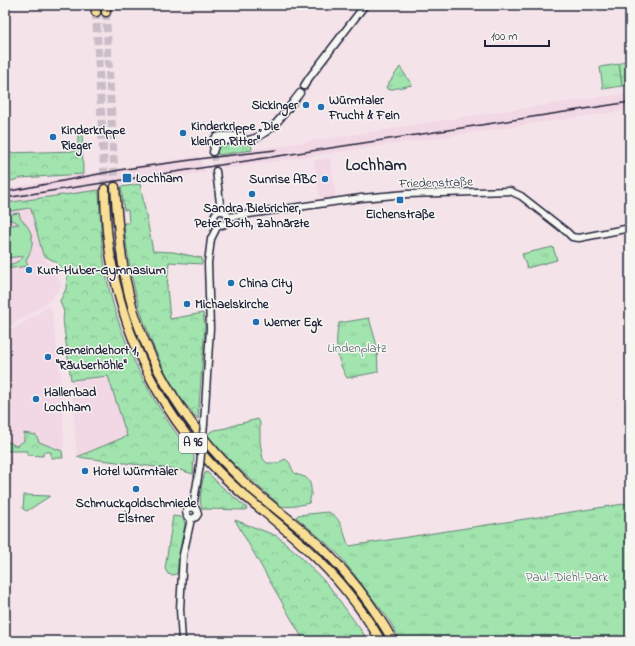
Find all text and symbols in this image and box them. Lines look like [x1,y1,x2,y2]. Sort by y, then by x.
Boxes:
scale bar [485,22,549,48]
text: 100 m [491,28,518,46]
place label: Würmtaler Frucht & Fein [328,91,400,125]
place label: Sickinger [251,96,299,117]
marker: Sickinger [301,100,311,110]
marker: Würmtaler Frucht & Fein [316,102,326,112]
place label: Kinderkrippe „Die kleinen Ritter" [191,117,280,151]
place label: Kinderkrippe Rieger [60,121,126,157]
marker: Kinderkrippe „Die kleinen Ritter" [178,128,188,138]
marker: Kinderkrippe Rieger [48,132,58,142]
district label: Lochham [345,153,407,178]
place label: Lochham [136,169,183,188]
place label: Sunrise ABC [249,170,317,189]
marker: Lochham [121,172,133,184]
street label: Friedenstraße [398,172,473,194]
marker: Sunrise ABC [320,174,330,184]
marker: Sandra Biebricher, Peter Both, Zahnärzte [247,189,257,199]
marker: Eichenstraße [395,195,405,205]
place label: Sandra Biebricher, Peter Both, Zahnärzte [195,199,311,233]
place label: Eichenstraße [365,205,436,224]
place label: Kurt-Huber-Gymnasium [37,261,166,282]
marker: Kurt-Huber-Gymnasium [24,265,34,275]
place label: China City [239,274,292,295]
marker: China City [226,278,236,288]
place label: Michaelskirche [195,295,270,314]
marker: Michaelskirche [182,299,192,309]
place label: Werner Egk [264,313,323,334]
marker: Werner Egk [251,317,261,327]
park label: Lindenplatz [328,339,387,358]
place label: Gemeindehort 1, "Räuberhöhle" [55,341,139,375]
marker: Gemeindehort 1, "Räuberhöhle" [43,352,53,362]
place label: Hallenbad Lochham [44,383,97,417]
marker: Hallenbad Lochham [31,394,41,404]
road number: A 96 [179,433,207,453]
place label: Hotel Würmtaler [93,462,179,481]
marker: Hotel Würmtaler [80,466,90,476]
marker: Schmuckgoldschmiede Elstner [131,484,141,494]
place label: Schmuckgoldschmiede Elstner [76,494,198,528]
park label: Paul-Diehl-Park [526,568,609,587]

